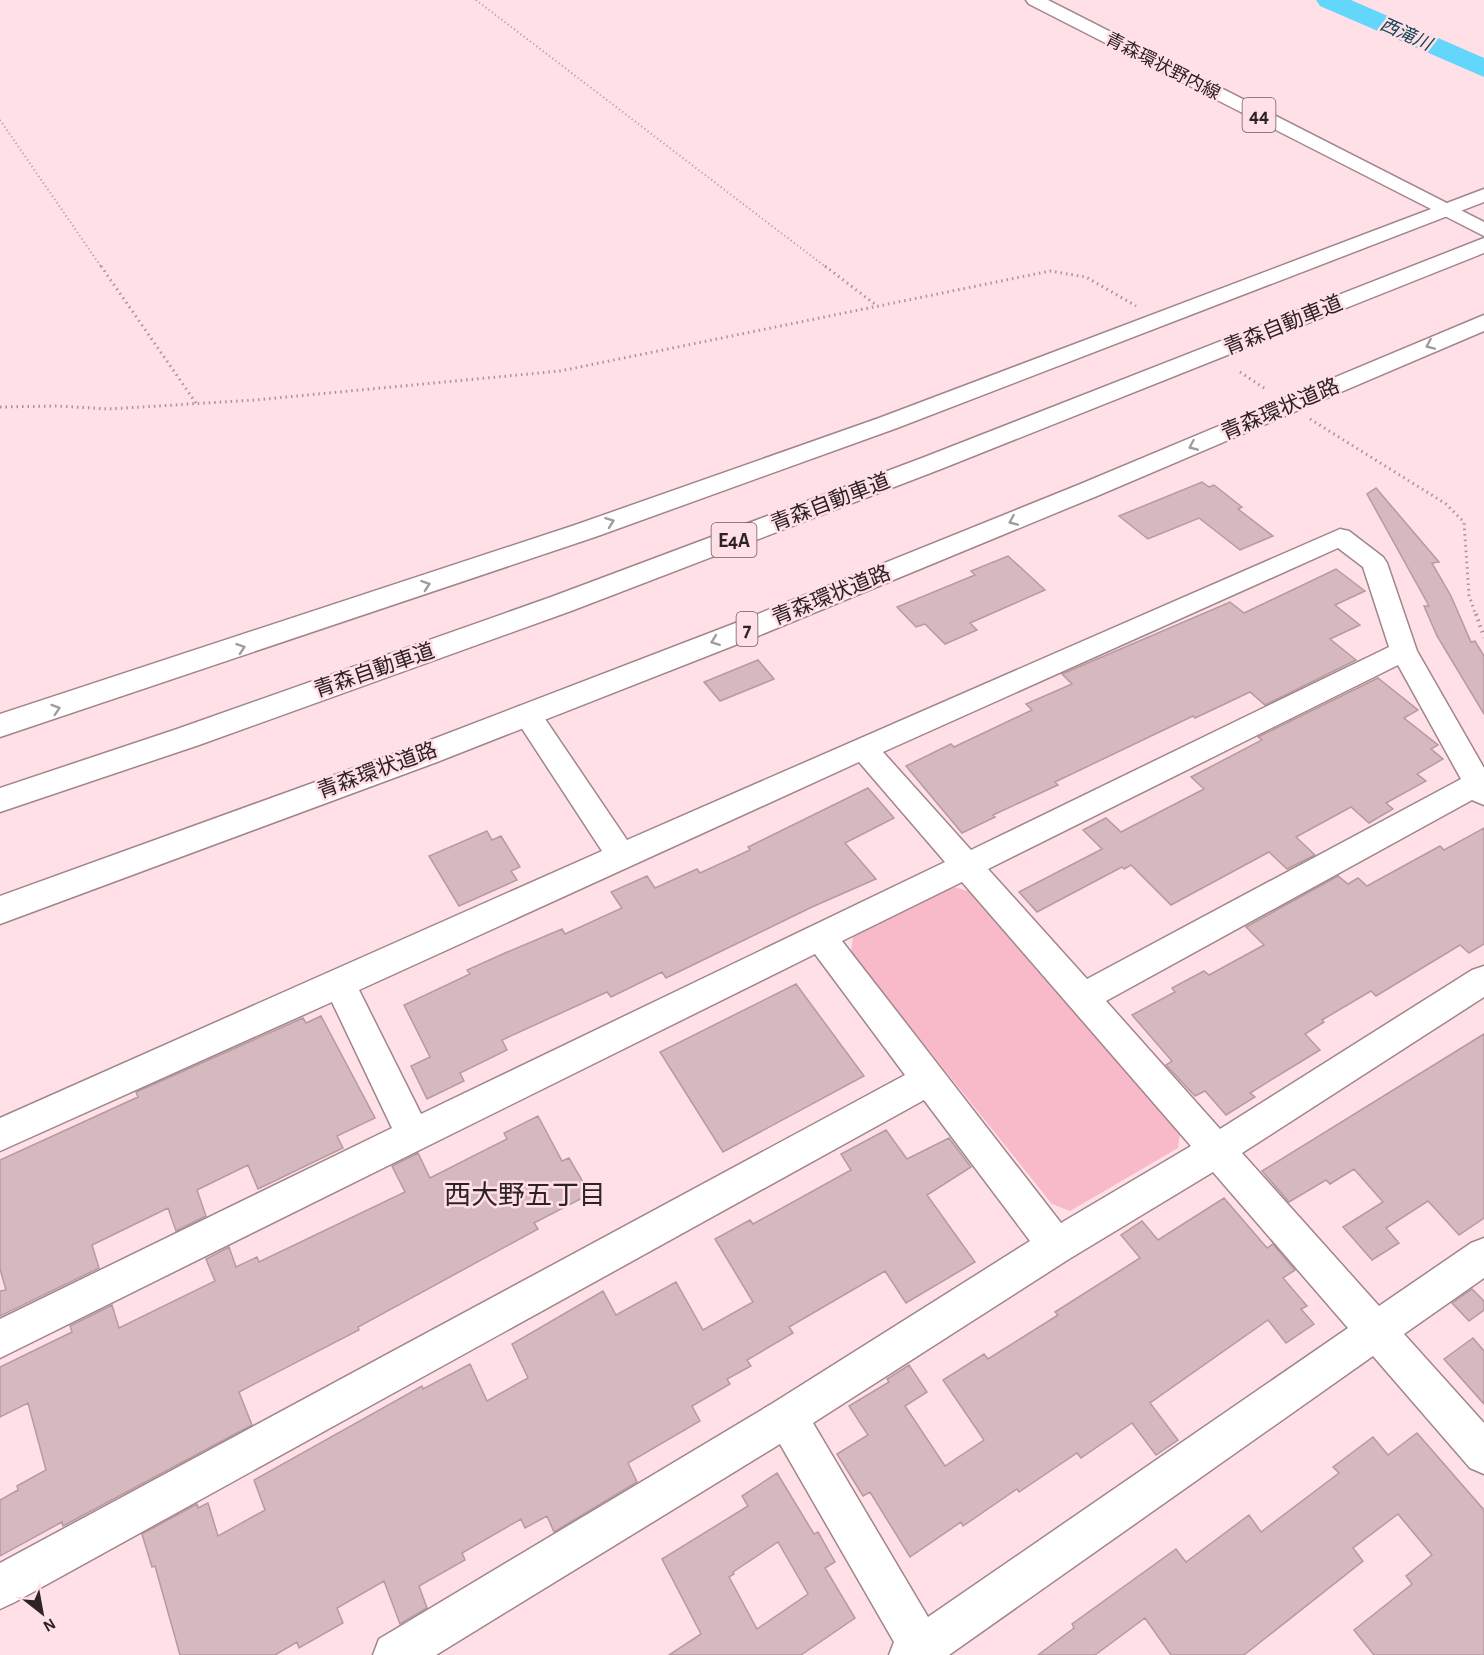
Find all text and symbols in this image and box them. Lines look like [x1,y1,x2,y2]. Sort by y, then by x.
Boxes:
water label: 西滝川 [1377,14,1437,55]
street label: 青森環状野内線 [1102,28,1224,104]
road number: 44 [1242,98,1276,132]
street label: 青森自動車道 [1220,291,1346,359]
one-way arrow [1426,338,1437,350]
street label: 青森環状道路 [1218,374,1342,444]
one-way arrow [1188,439,1199,451]
street label: 青森自動車道 [767,469,893,535]
one-way arrow [1008,514,1019,526]
one-way arrow [604,517,615,530]
road number: E4A [712,523,756,557]
street label: 青森環状道路 [768,561,894,629]
one-way arrow [420,580,431,592]
road number: 7 [736,612,758,646]
one-way arrow [711,634,722,646]
street label: 青森自動車道 [311,639,437,701]
one-way arrow [235,642,246,655]
one-way arrow [50,703,61,716]
street label: 青森環状道路 [314,738,440,802]
district label: 西大野五丁目 [444,1181,606,1209]
north arrow [12,1583,72,1643]
text: N [40,1615,58,1635]

